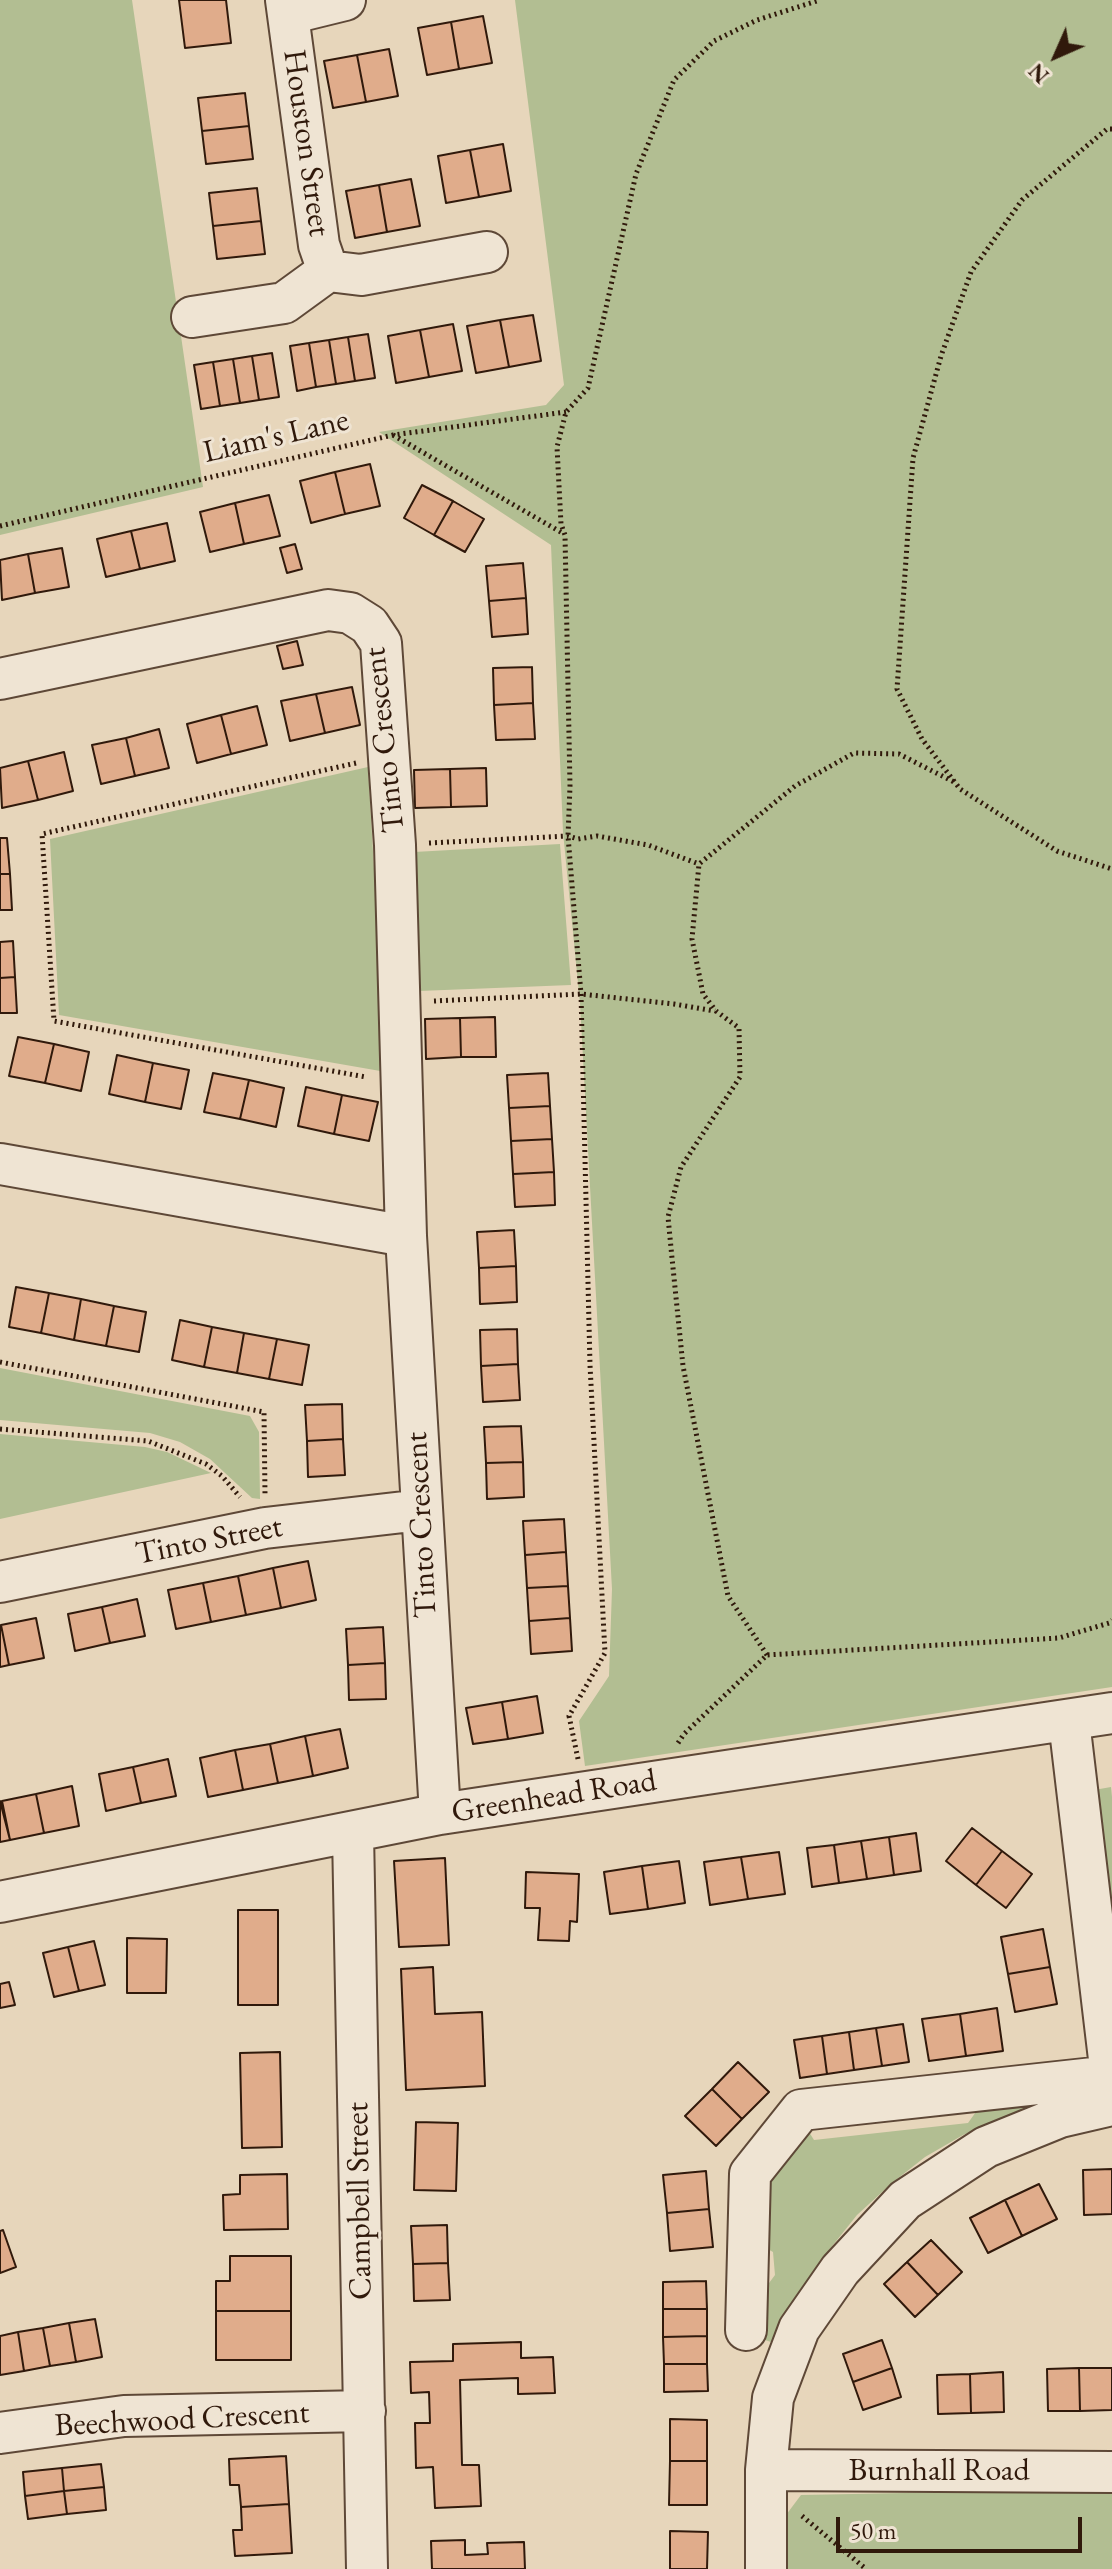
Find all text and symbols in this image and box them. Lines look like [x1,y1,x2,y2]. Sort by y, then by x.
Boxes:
north arrow [1016,16,1096,96]
street label: Houston Street [274,47,338,239]
text: N [1022,57,1055,90]
street label: Liam's Lane [199,402,353,472]
street label: Tinto Crescent [356,645,414,835]
street label: Tinto Crescent [398,1431,446,1619]
street label: Tinto Street [132,1508,286,1574]
street label: Greenhead Road [449,1762,659,1832]
street label: Campbell Street [339,2102,381,2300]
street label: Beechwood Crescent [54,2394,310,2446]
street label: Burnhall Road [848,2452,1030,2490]
scale bar [840,2501,1086,2551]
text: 50 m [850,2515,897,2546]

